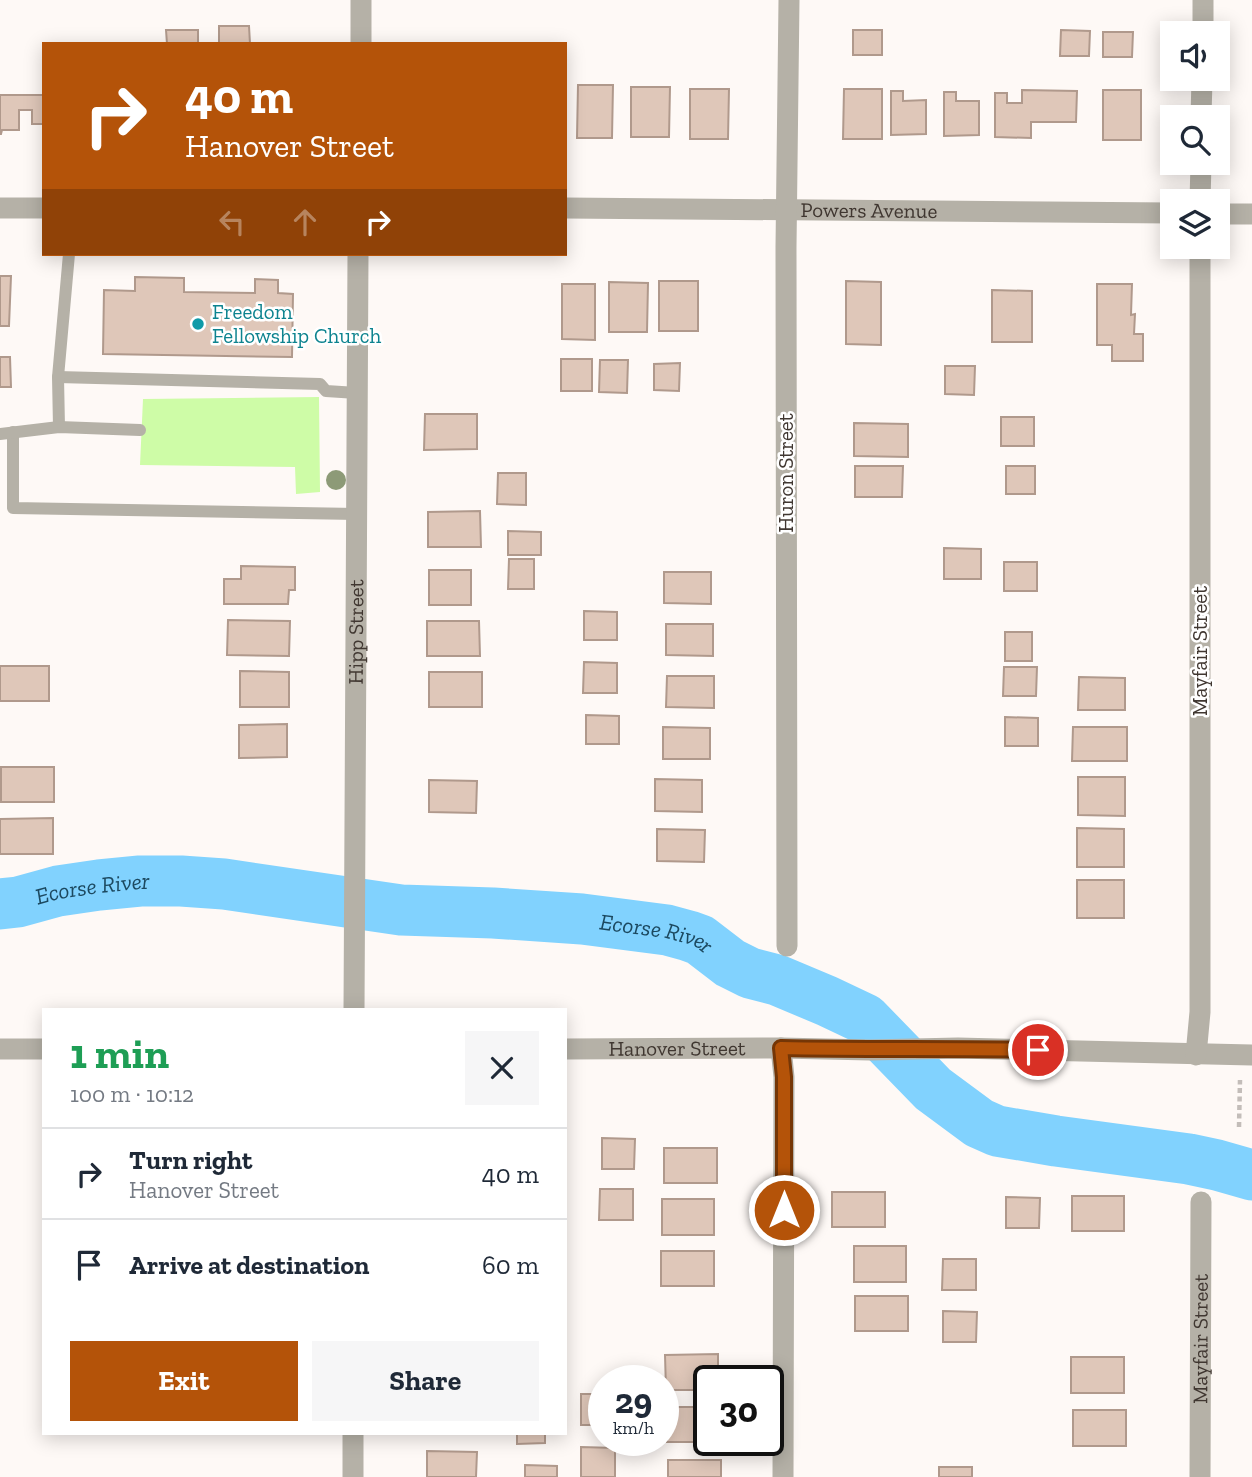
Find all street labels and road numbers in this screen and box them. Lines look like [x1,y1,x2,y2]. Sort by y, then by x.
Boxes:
street label: Powers Avenue [801,197,938,223]
street label: Huron Street [773,413,798,532]
street label: Hipp Street [343,579,368,685]
street label: Mayfair Street [1187,586,1212,716]
street label: Hanover Street [608,1035,746,1061]
street label: Mayfair Street [1187,1274,1213,1404]

